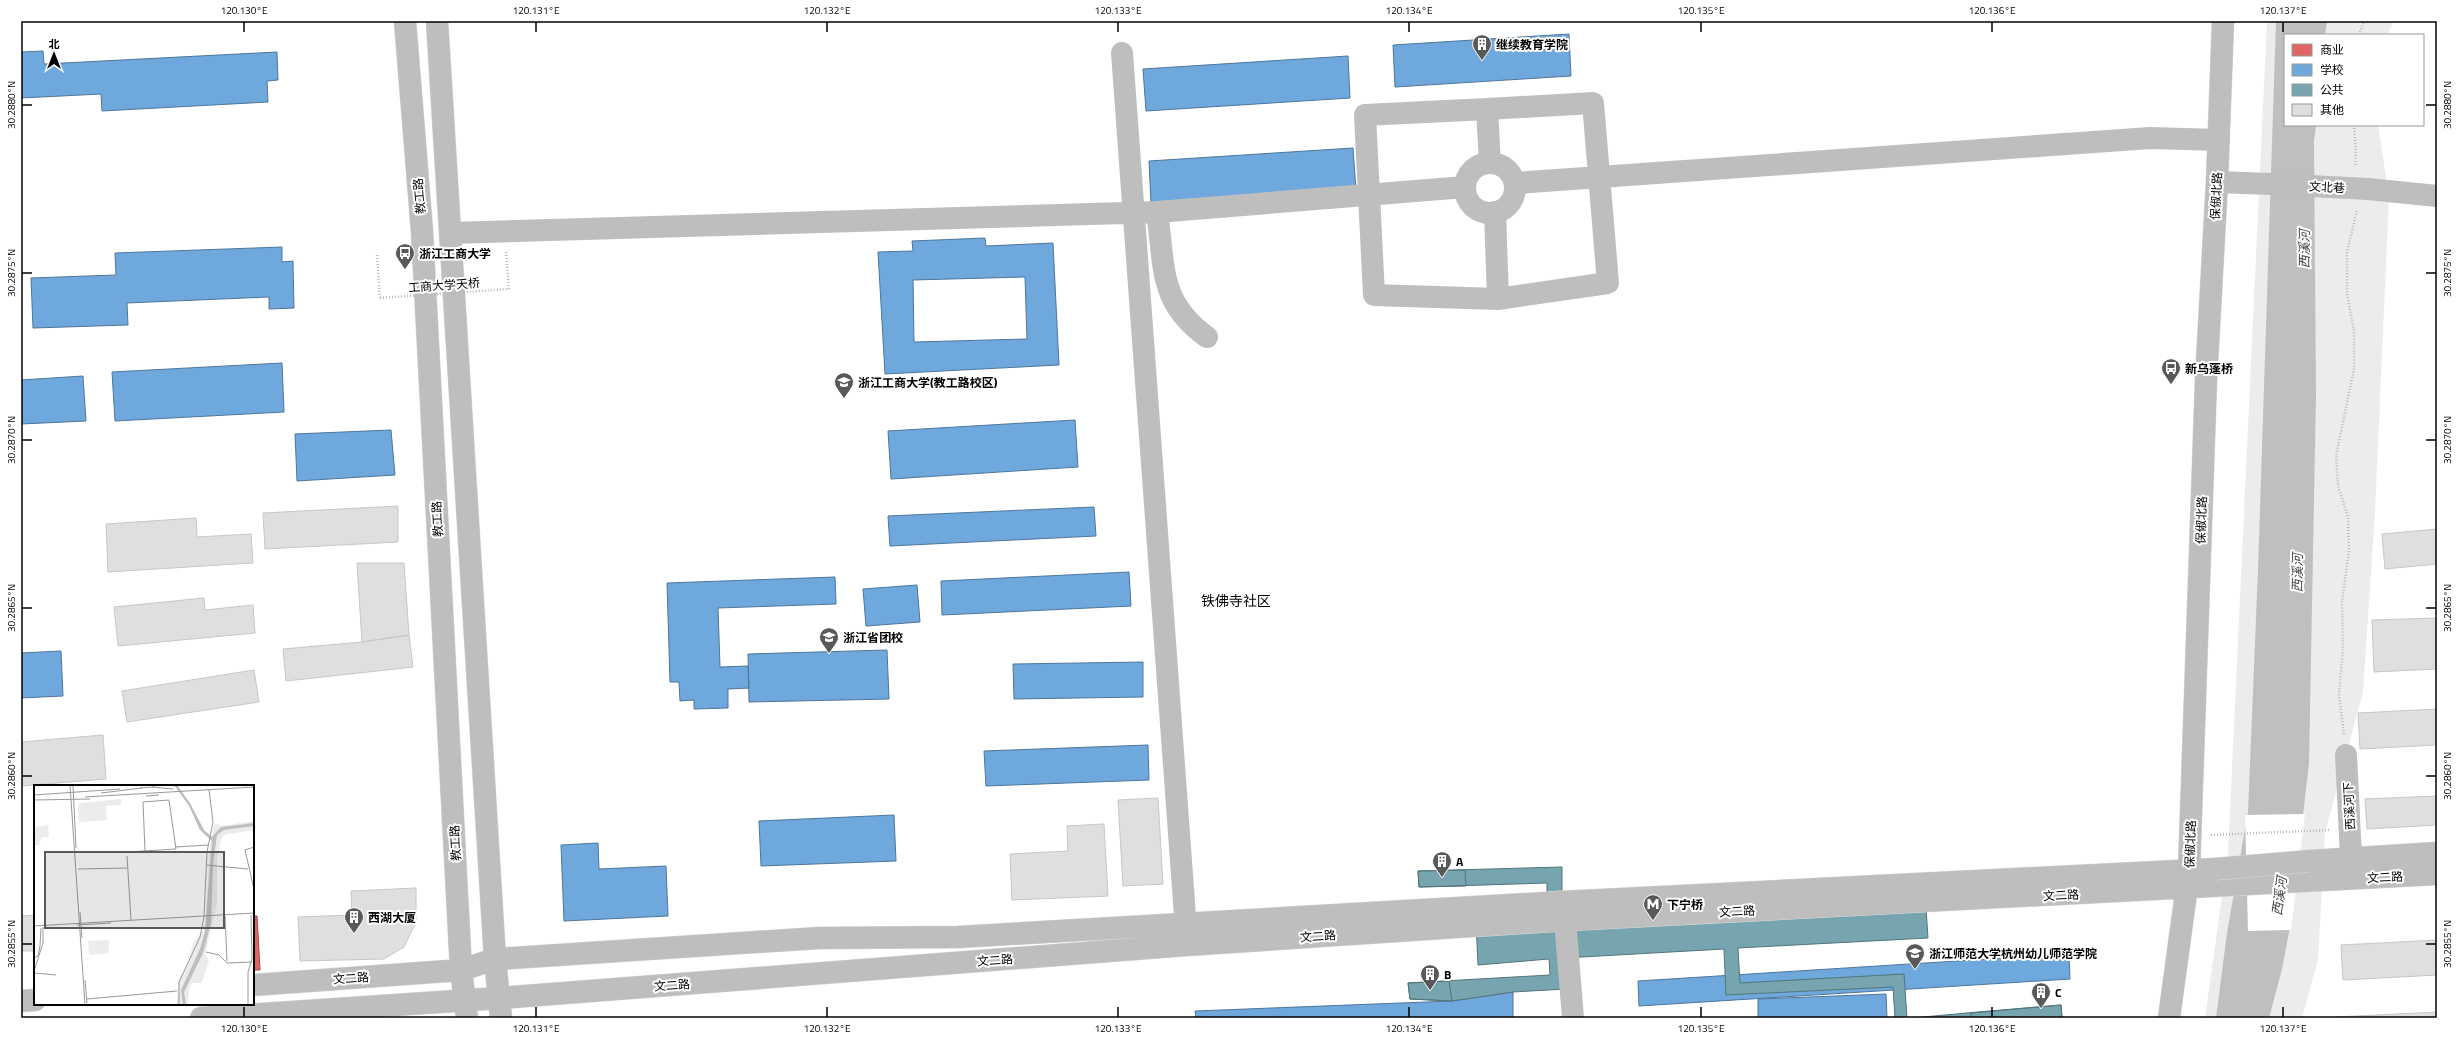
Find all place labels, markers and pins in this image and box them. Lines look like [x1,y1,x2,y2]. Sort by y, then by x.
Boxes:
building icon: 继续教育学院 [1471,33,1493,61]
place label: 继续教育学院 [1496,35,1568,54]
bus stop icon: 浙江工商大学 [394,242,416,270]
place label: 浙江工商大学 [419,244,491,263]
bus stop icon: 新乌蓬桥 [2160,357,2182,385]
place label: 新乌蓬桥 [2185,359,2233,378]
school or university icon: 浙江工商大学(教工路校区) [833,371,855,399]
place label: 浙江工商大学(教工路校区) [858,373,998,392]
school or university icon: 浙江省团校 [818,626,840,654]
place label: 浙江省团校 [843,628,903,647]
building icon: A [1431,850,1453,878]
place label: A [1456,852,1464,871]
metro station icon: 下宁桥 [1642,893,1664,921]
place label: 下宁桥 [1667,895,1703,914]
building icon: 西湖大厦 [343,906,365,934]
place label: 西湖大厦 [368,908,416,927]
school or university icon: 浙江师范大学杭州幼儿师范学院 [1904,942,1926,970]
place label: 浙江师范大学杭州幼儿师范学院 [1929,944,2097,963]
building icon: B [1419,963,1441,991]
place label: B [1444,965,1451,984]
building icon: C [2030,981,2052,1009]
place label: C [2055,983,2062,1002]

